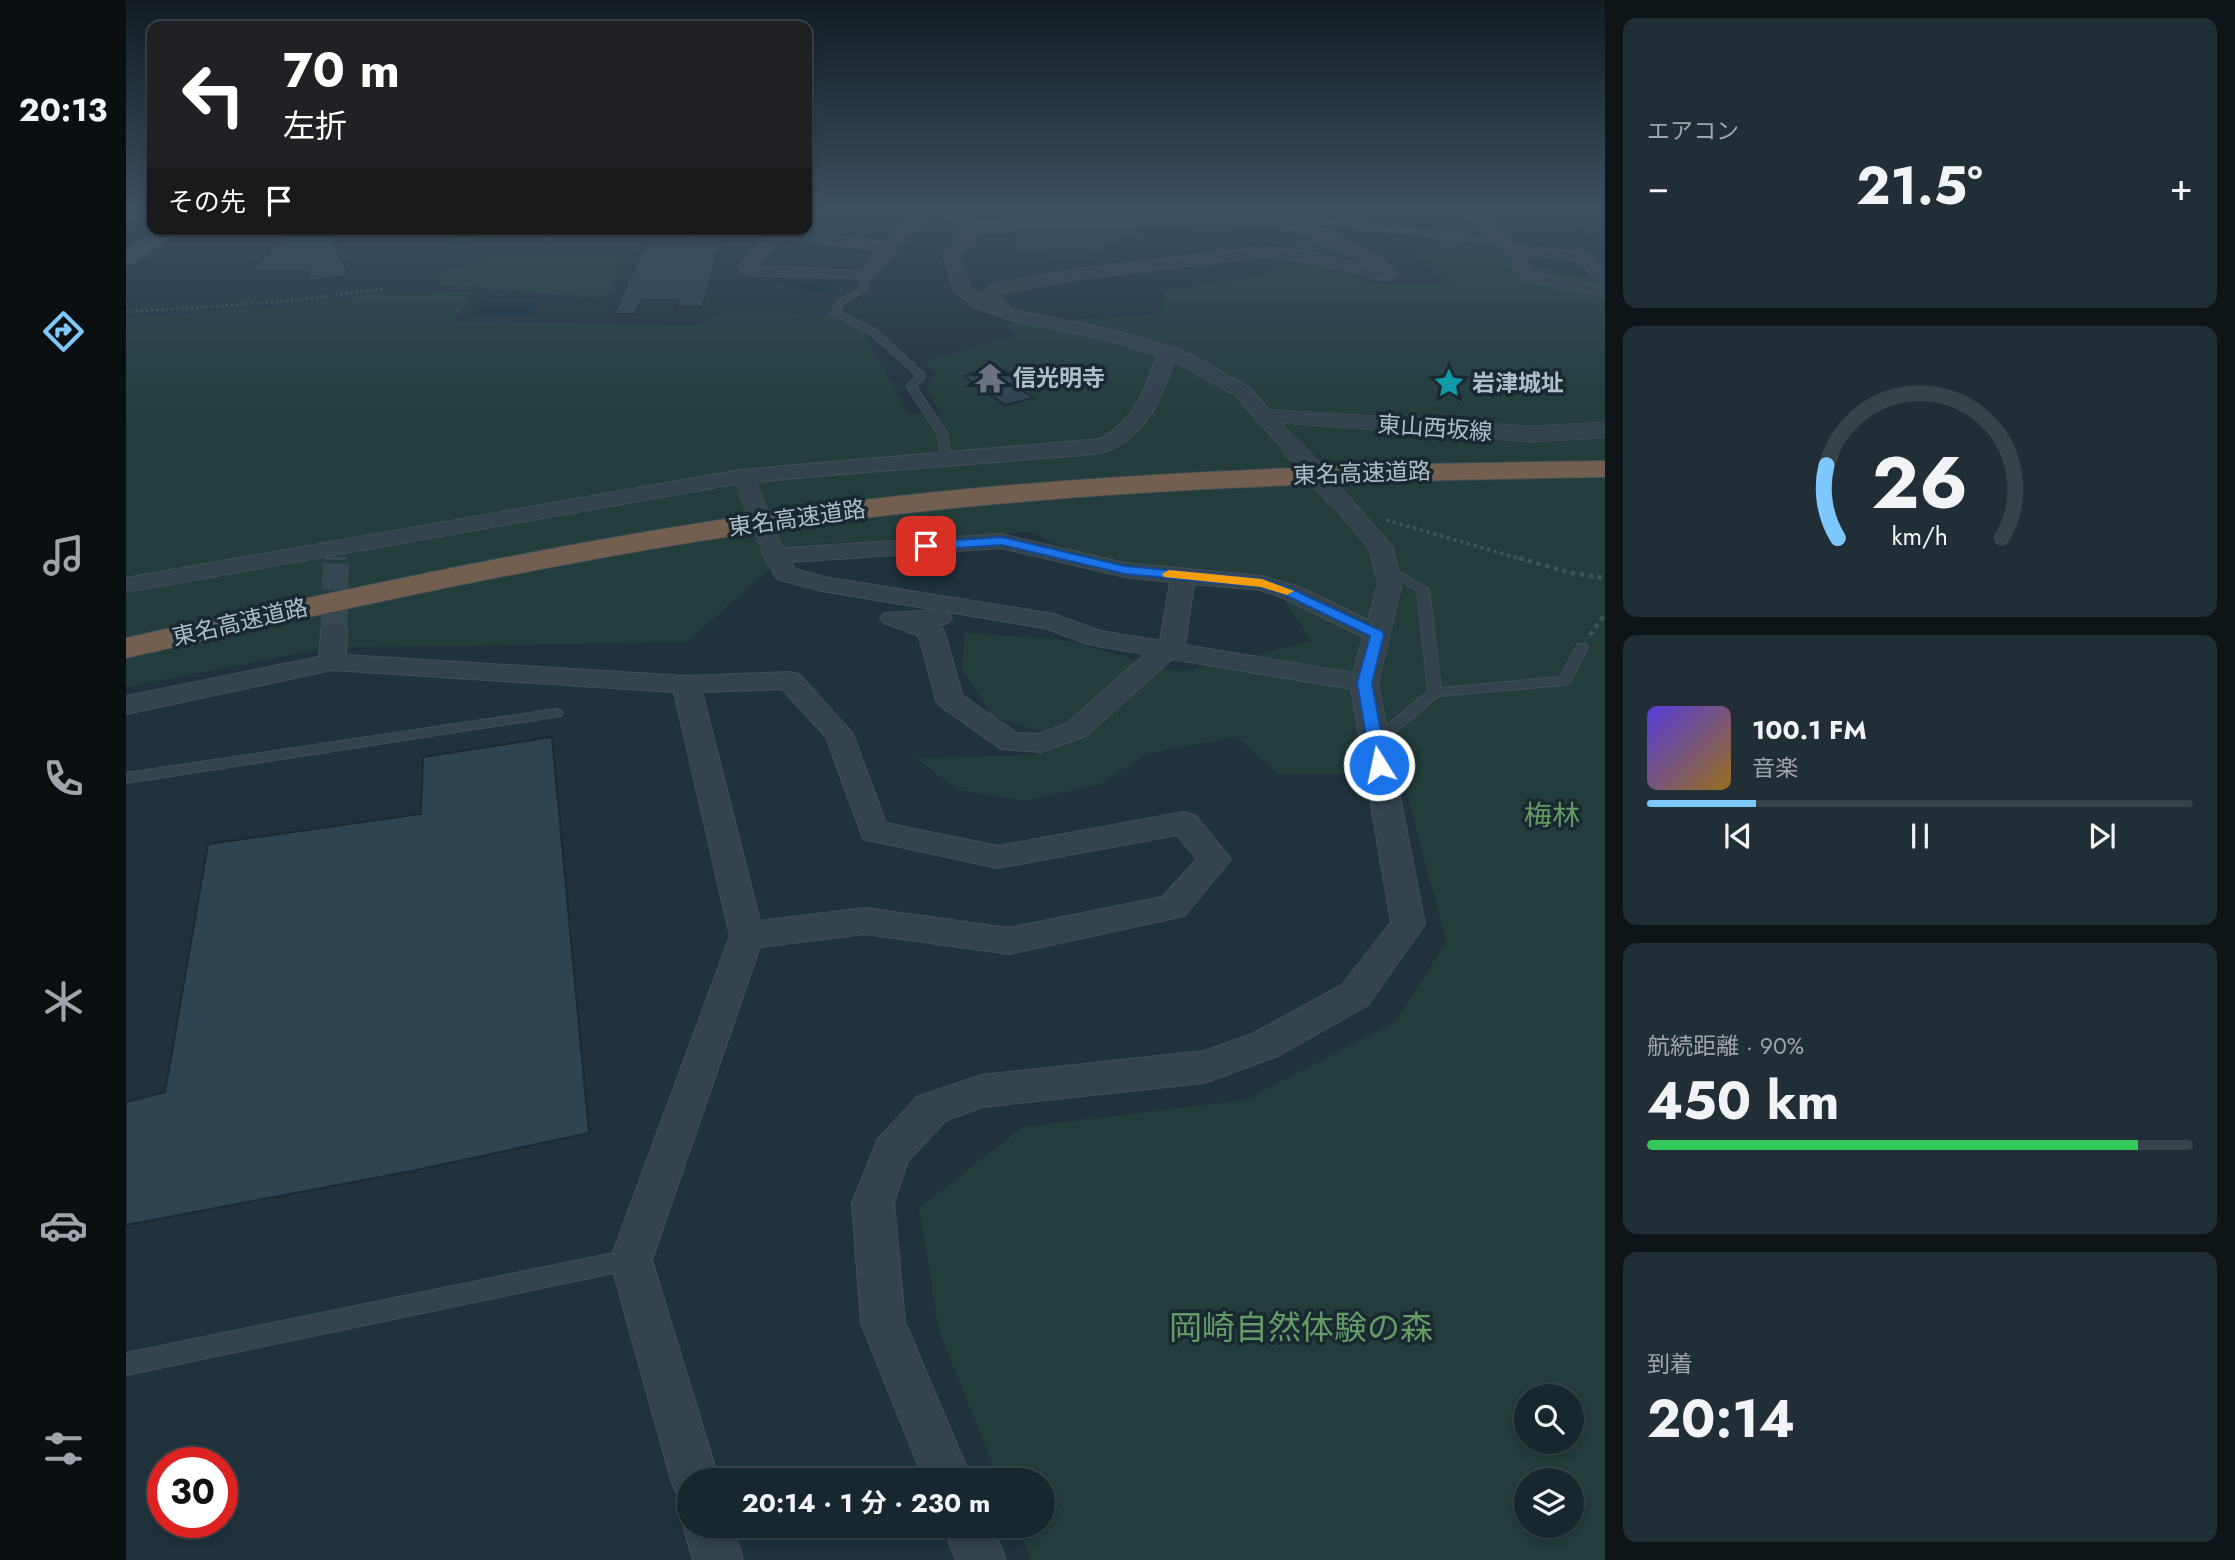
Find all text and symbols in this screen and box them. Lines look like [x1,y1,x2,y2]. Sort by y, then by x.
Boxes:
text: 70 m [283,35,400,105]
icon: left [168,49,259,140]
text: 20:13 [19,87,107,133]
text: 左折 [283,103,347,149]
text: エアコン [1647,114,1739,148]
text: 21.5° [1856,148,1983,224]
text: − [1647,159,1669,214]
text: + [2170,159,2193,214]
icon: arrive [260,182,298,220]
text: その先 [168,183,246,221]
icon: directions [39,307,88,356]
temple icon: 信光明寺 [973,361,1007,395]
place label: 信光明寺 [1013,361,1105,395]
place icon: 岩津城址 [1432,366,1466,400]
place label: 岩津城址 [1472,366,1564,400]
street label: 東山西坂線 [1376,407,1494,449]
text: 26 [1872,430,1968,535]
street label: 東名高速道路 [1292,454,1432,492]
street label: 東名高速道路 [726,492,868,544]
pin [896,516,956,576]
text: km/h [1892,517,1948,553]
icon: arrive [907,527,945,565]
icon: music [39,531,88,580]
street label: 東名高速道路 [169,590,311,654]
text: 100.1 FM [1752,711,1867,749]
position arrow [1342,728,1416,802]
text: 音楽 [1752,751,1798,785]
icon: phone [39,754,88,803]
park label: 梅林 [1524,795,1580,836]
icon: previous [1719,817,1757,855]
icon: pause [1901,817,1939,855]
icon: next [2083,817,2121,855]
icon: climate [39,977,88,1026]
text: 航続距離 · 90% [1647,1029,1804,1063]
text: 450 km [1647,1063,1840,1139]
icon: car [39,1201,88,1250]
park label: 岡崎自然体験の森 [1169,1304,1433,1351]
text: 到着 [1647,1347,1693,1381]
text: 20:14 [1647,1381,1795,1457]
map controls [1514,1384,1584,1538]
button: search [1514,1384,1584,1454]
icon: filters [39,1424,88,1473]
speed limit sign: 30 [147,1447,238,1538]
button: layers [1514,1468,1584,1538]
text: 20:14 · 1 分 · 230 m [742,1484,990,1522]

